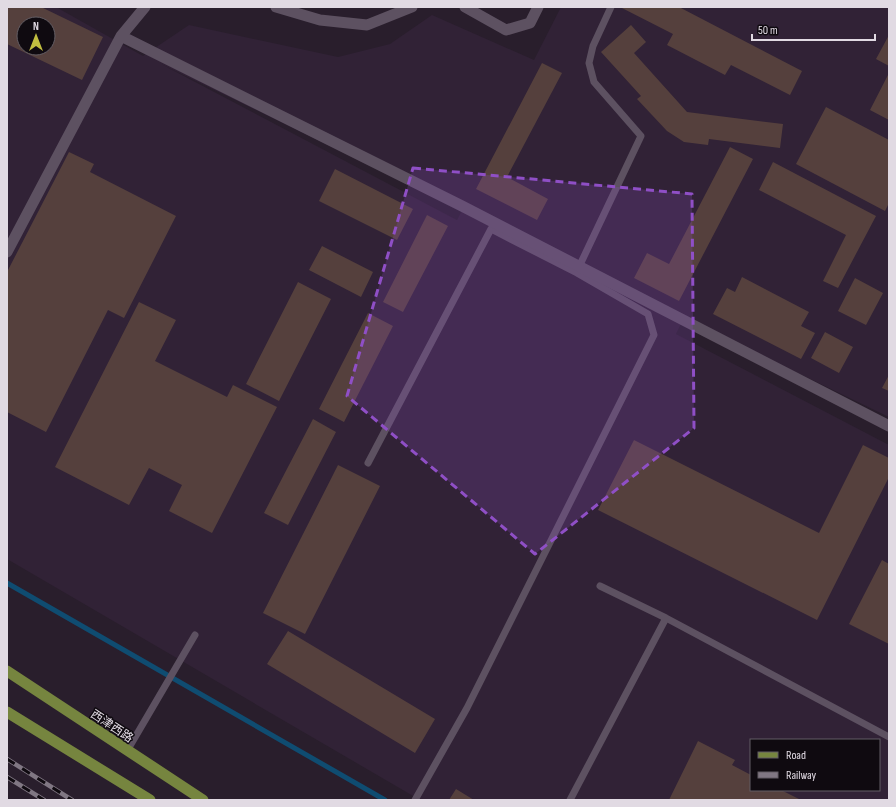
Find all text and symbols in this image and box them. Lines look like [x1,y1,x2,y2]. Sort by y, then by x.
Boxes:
north arrow [16,16,56,56]
scale bar [752,16,875,42]
text: N [33,20,39,33]
text: 50 m [758,23,778,38]
street label: 西津西路 [88,707,136,746]
legend [750,739,880,791]
text: Road [786,748,806,763]
text: Railway [786,768,817,783]

